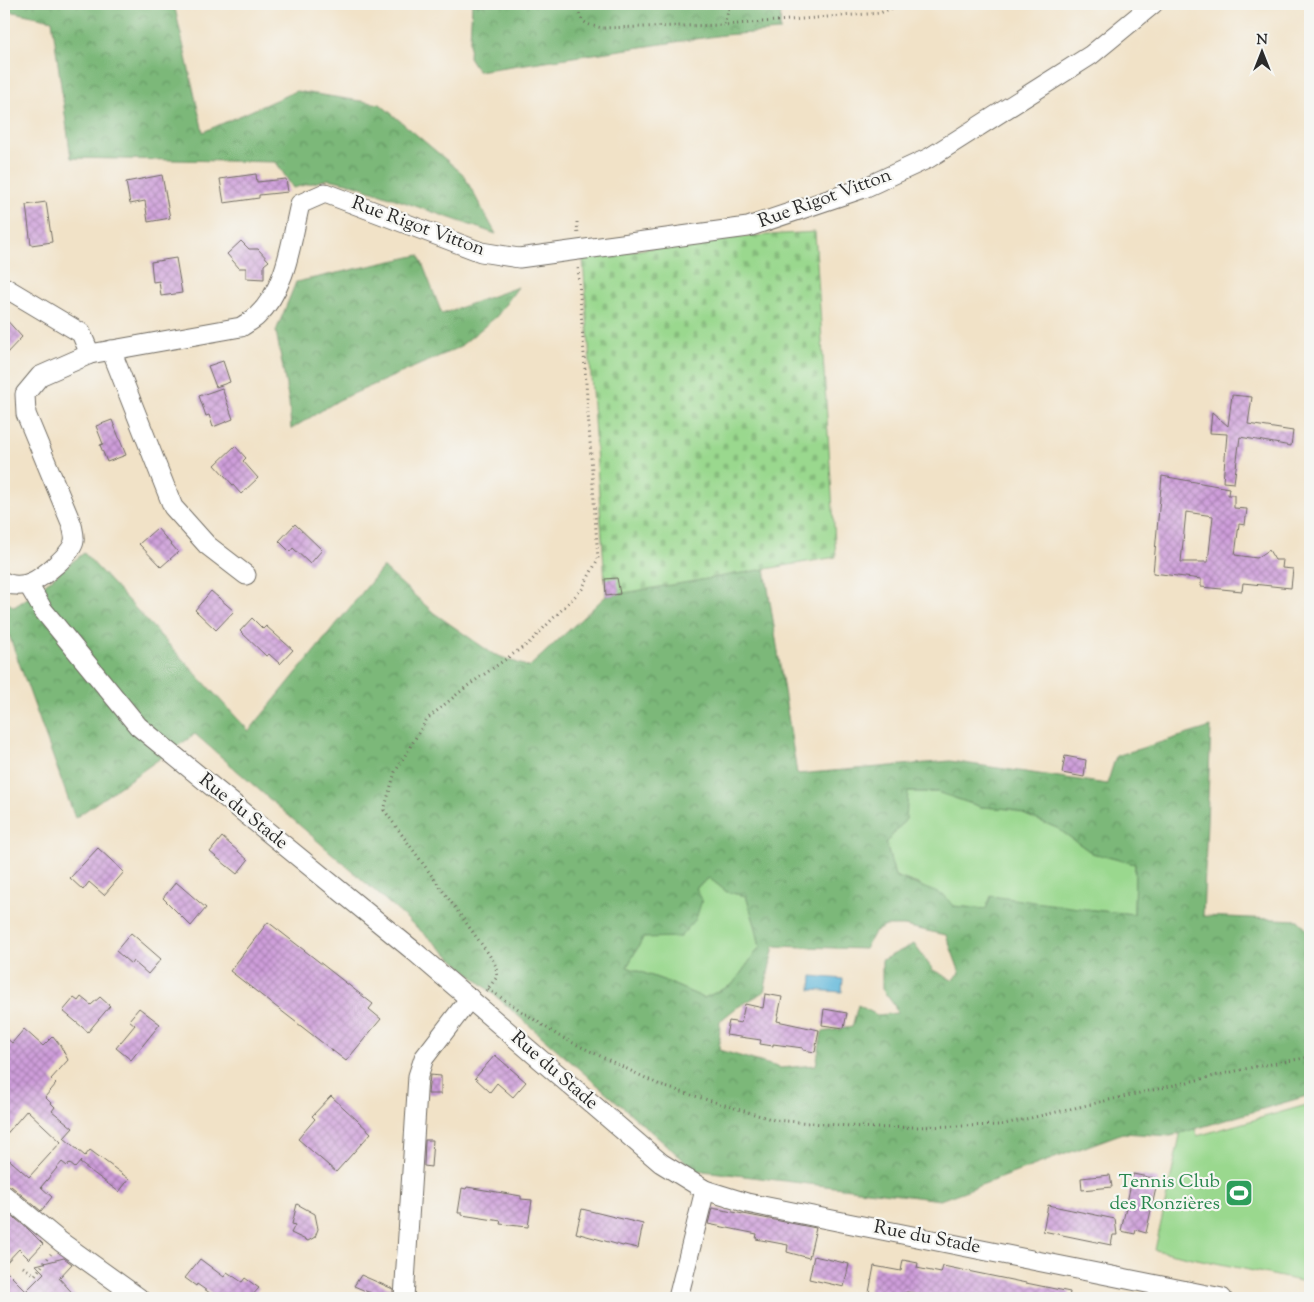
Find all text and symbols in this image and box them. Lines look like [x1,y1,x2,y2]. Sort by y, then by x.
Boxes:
north arrow [1236,28,1286,78]
text: N [1256,31,1268,51]
street label: Rue Rigot Vitton [755,162,895,236]
street label: Rue Rigot Vitton [348,190,488,264]
street label: Rue du Stade [192,767,294,857]
street label: Rue du Stade [504,1025,604,1117]
place label: Tennis Club des Ronzières [1110,1169,1220,1218]
sports icon: Tennis Club des Ronzières [1224,1178,1254,1208]
street label: Rue du Stade [871,1214,983,1262]

